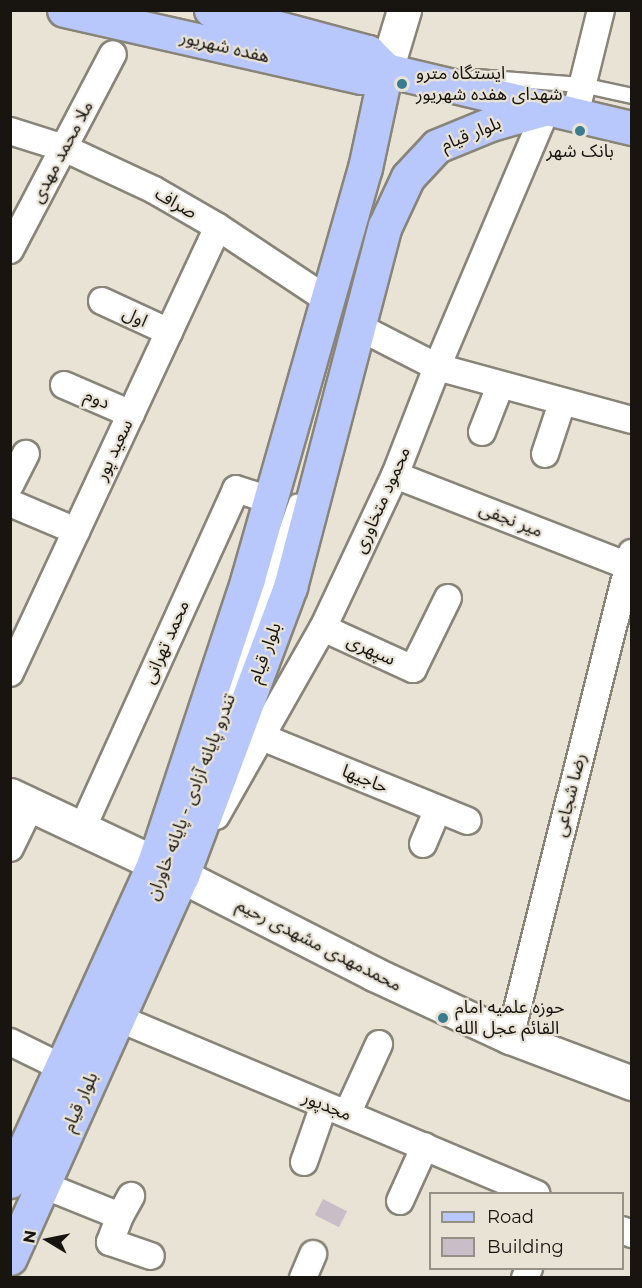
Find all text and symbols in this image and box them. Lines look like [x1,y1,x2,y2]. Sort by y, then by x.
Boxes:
street label: هفده شهریور [178,26,272,68]
place label: ایستگاه مترو شهدای هفده شهریور [416,63,563,106]
marker: ایستگاه مترو شهدای هفده شهریور [393,75,411,93]
street label: ملا محمد مهدی [26,97,98,207]
street label: بلوار قیام [438,112,504,156]
marker: بانک شهر [573,124,587,138]
place label: بانک شهر [546,140,614,162]
street label: صراف [151,182,201,224]
street label: اول [119,302,151,332]
street label: دوم [81,384,113,414]
street label: سعید پور [90,416,138,484]
street label: محمود متخاوری [349,443,415,557]
street label: میر نجفی [476,498,546,542]
street label: محمد تهرانی [138,597,194,687]
street label: بلوار قیام [244,620,286,686]
street label: سپهری [343,630,399,670]
street label: تندرو پایانه آزادی - پایانه خاوران [142,691,240,903]
street label: رضا شجاعی [549,751,591,839]
street label: حاجیها [339,760,391,798]
street label: محمدمهدی مشهدی رحیم [233,894,405,996]
place label: حوزه علمیه امام القائم عجل الله [455,997,565,1040]
marker: حوزه علمیه امام القائم عجل الله [436,1011,450,1025]
street label: بلوار قیام [57,1069,103,1135]
street label: مجدپور [299,1086,355,1126]
legend [429,1192,624,1270]
text: Road [487,1206,534,1228]
north arrow [18,1210,78,1270]
text: N [19,1229,40,1245]
text: Building [487,1236,564,1258]

